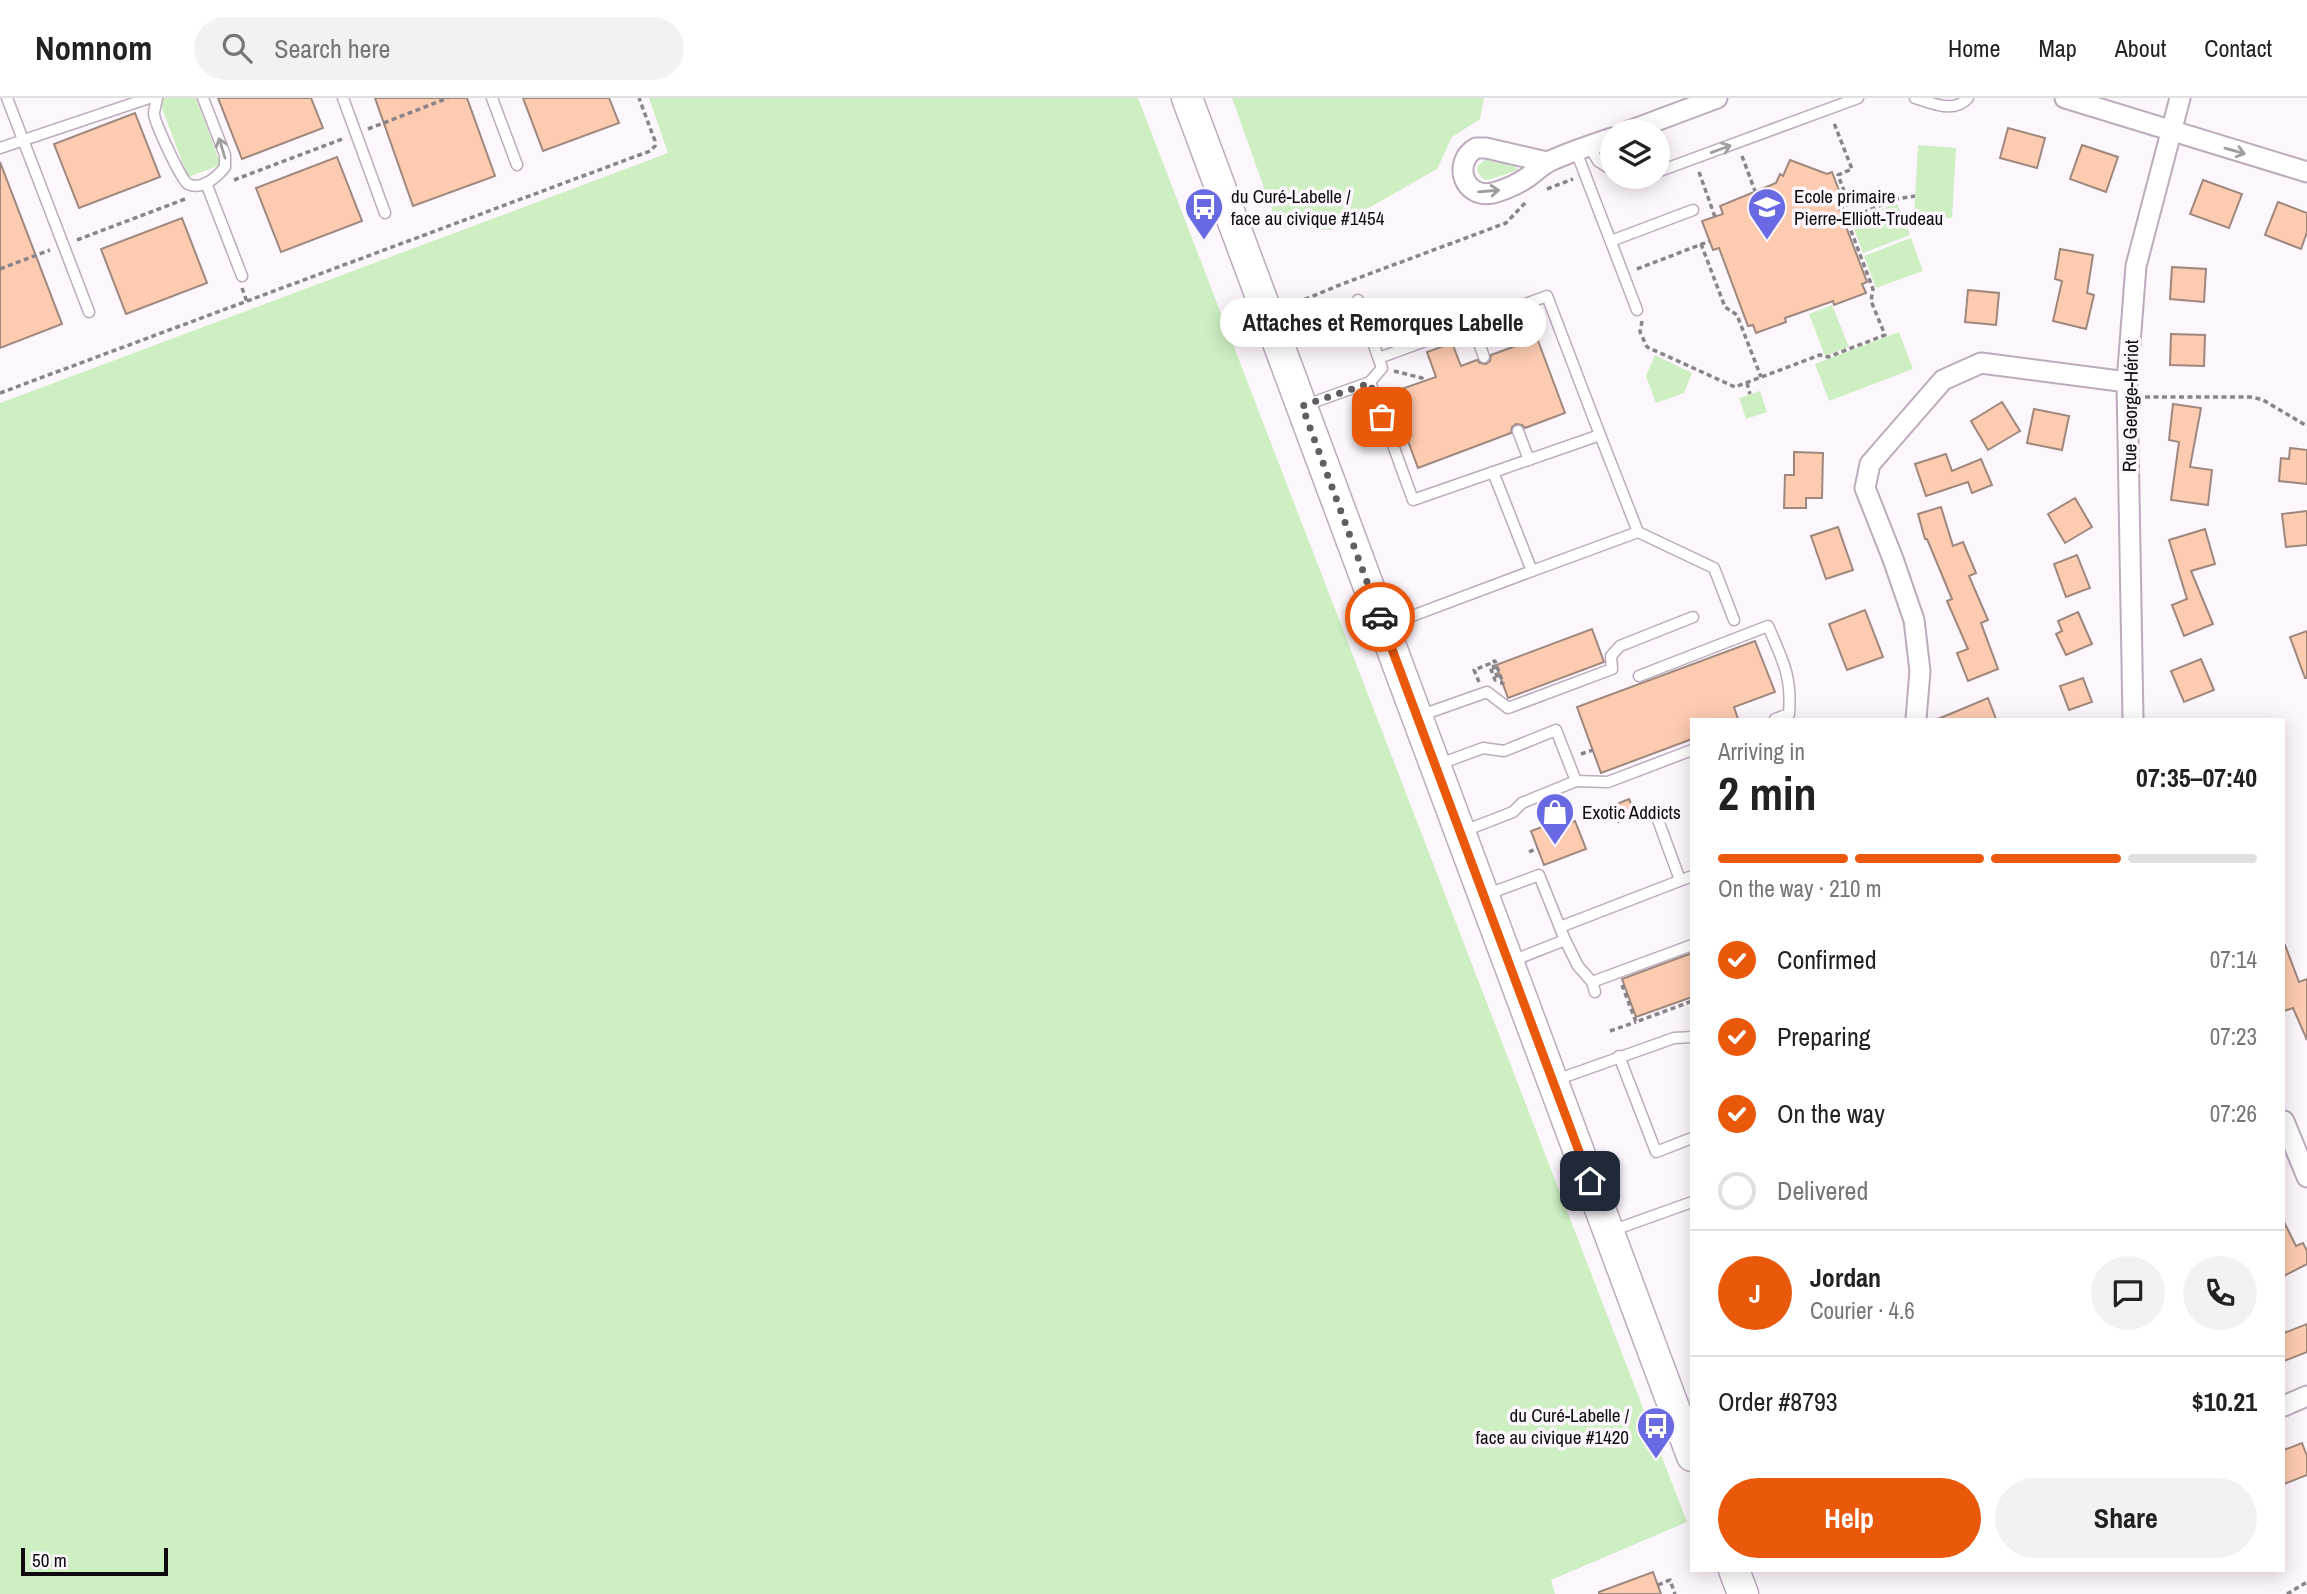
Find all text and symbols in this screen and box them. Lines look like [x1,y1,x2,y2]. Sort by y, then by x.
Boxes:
search box [194,17,684,80]
text: Nomnom [35,26,152,70]
icon: search [218,29,256,67]
text: Search here [274,31,390,66]
text: Home [1948,32,2000,64]
text: Map [2038,32,2077,64]
text: About [2115,32,2166,64]
text: Contact [2204,32,2272,64]
map controls [1600,119,1670,189]
button: layers [1600,119,1670,189]
one-way arrow [214,138,227,160]
one-way arrow [1710,142,1732,154]
one-way arrow [2224,145,2246,158]
place label: du Curé-Labelle / face au civique #1454 [1231,183,1385,231]
place label: Ecole primaire Pierre-Elliott-Trudeau [1794,183,1943,231]
one-way arrow [1477,184,1500,197]
bus stop icon: du Curé-Labelle / face au civique #1454 [1183,186,1225,241]
school or university icon: Ecole primaire Pierre-Elliott-Trudeau [1746,186,1788,241]
callout: Attaches et Remorques Labelle [1219,298,1545,347]
text: Attaches et Remorques Labelle [1243,307,1523,338]
street label: Rue George-Hériot [2116,339,2144,472]
pin [1352,387,1412,447]
icon: bag [1363,398,1401,436]
courier [1345,582,1415,652]
icon: car [1361,598,1399,636]
text: Arriving in [1718,736,1805,767]
text: 07:35–07:40 [2136,760,2257,795]
text: 2 min [1718,762,1817,824]
shop icon: Exotic Addicts [1534,791,1576,846]
place label: Exotic Addicts [1582,799,1681,825]
text: On the way · 210 m [1718,873,1882,904]
icon: check [1718,941,1756,979]
text: Confirmed [1777,942,1877,977]
text: 07:14 [2210,944,2257,975]
icon: check [1718,1018,1756,1056]
text: Preparing [1777,1019,1871,1054]
text: 07:23 [2210,1021,2257,1052]
icon: check [1718,1095,1756,1133]
text: On the way [1777,1096,1885,1131]
text: 07:26 [2210,1098,2257,1129]
pin [1560,1151,1620,1211]
icon: home [1571,1162,1609,1200]
text: Delivered [1777,1173,1868,1208]
button: chat [2091,1256,2165,1330]
button: phone [2183,1256,2257,1330]
text: Jordan [1810,1260,1881,1295]
text: J [1749,1276,1761,1311]
text: Courier · 4.6 [1810,1295,1915,1326]
text: Order #8793 [1718,1384,1838,1419]
text: $10.21 [2192,1384,2257,1419]
place label: du Curé-Labelle / face au civique #1420 [1476,1402,1630,1450]
bus stop icon: du Curé-Labelle / face au civique #1420 [1635,1405,1677,1460]
button: Help [1718,1478,1981,1558]
button: Share [1995,1478,2257,1558]
scale bar [21,1545,168,1577]
text: 50 m [32,1547,67,1573]

